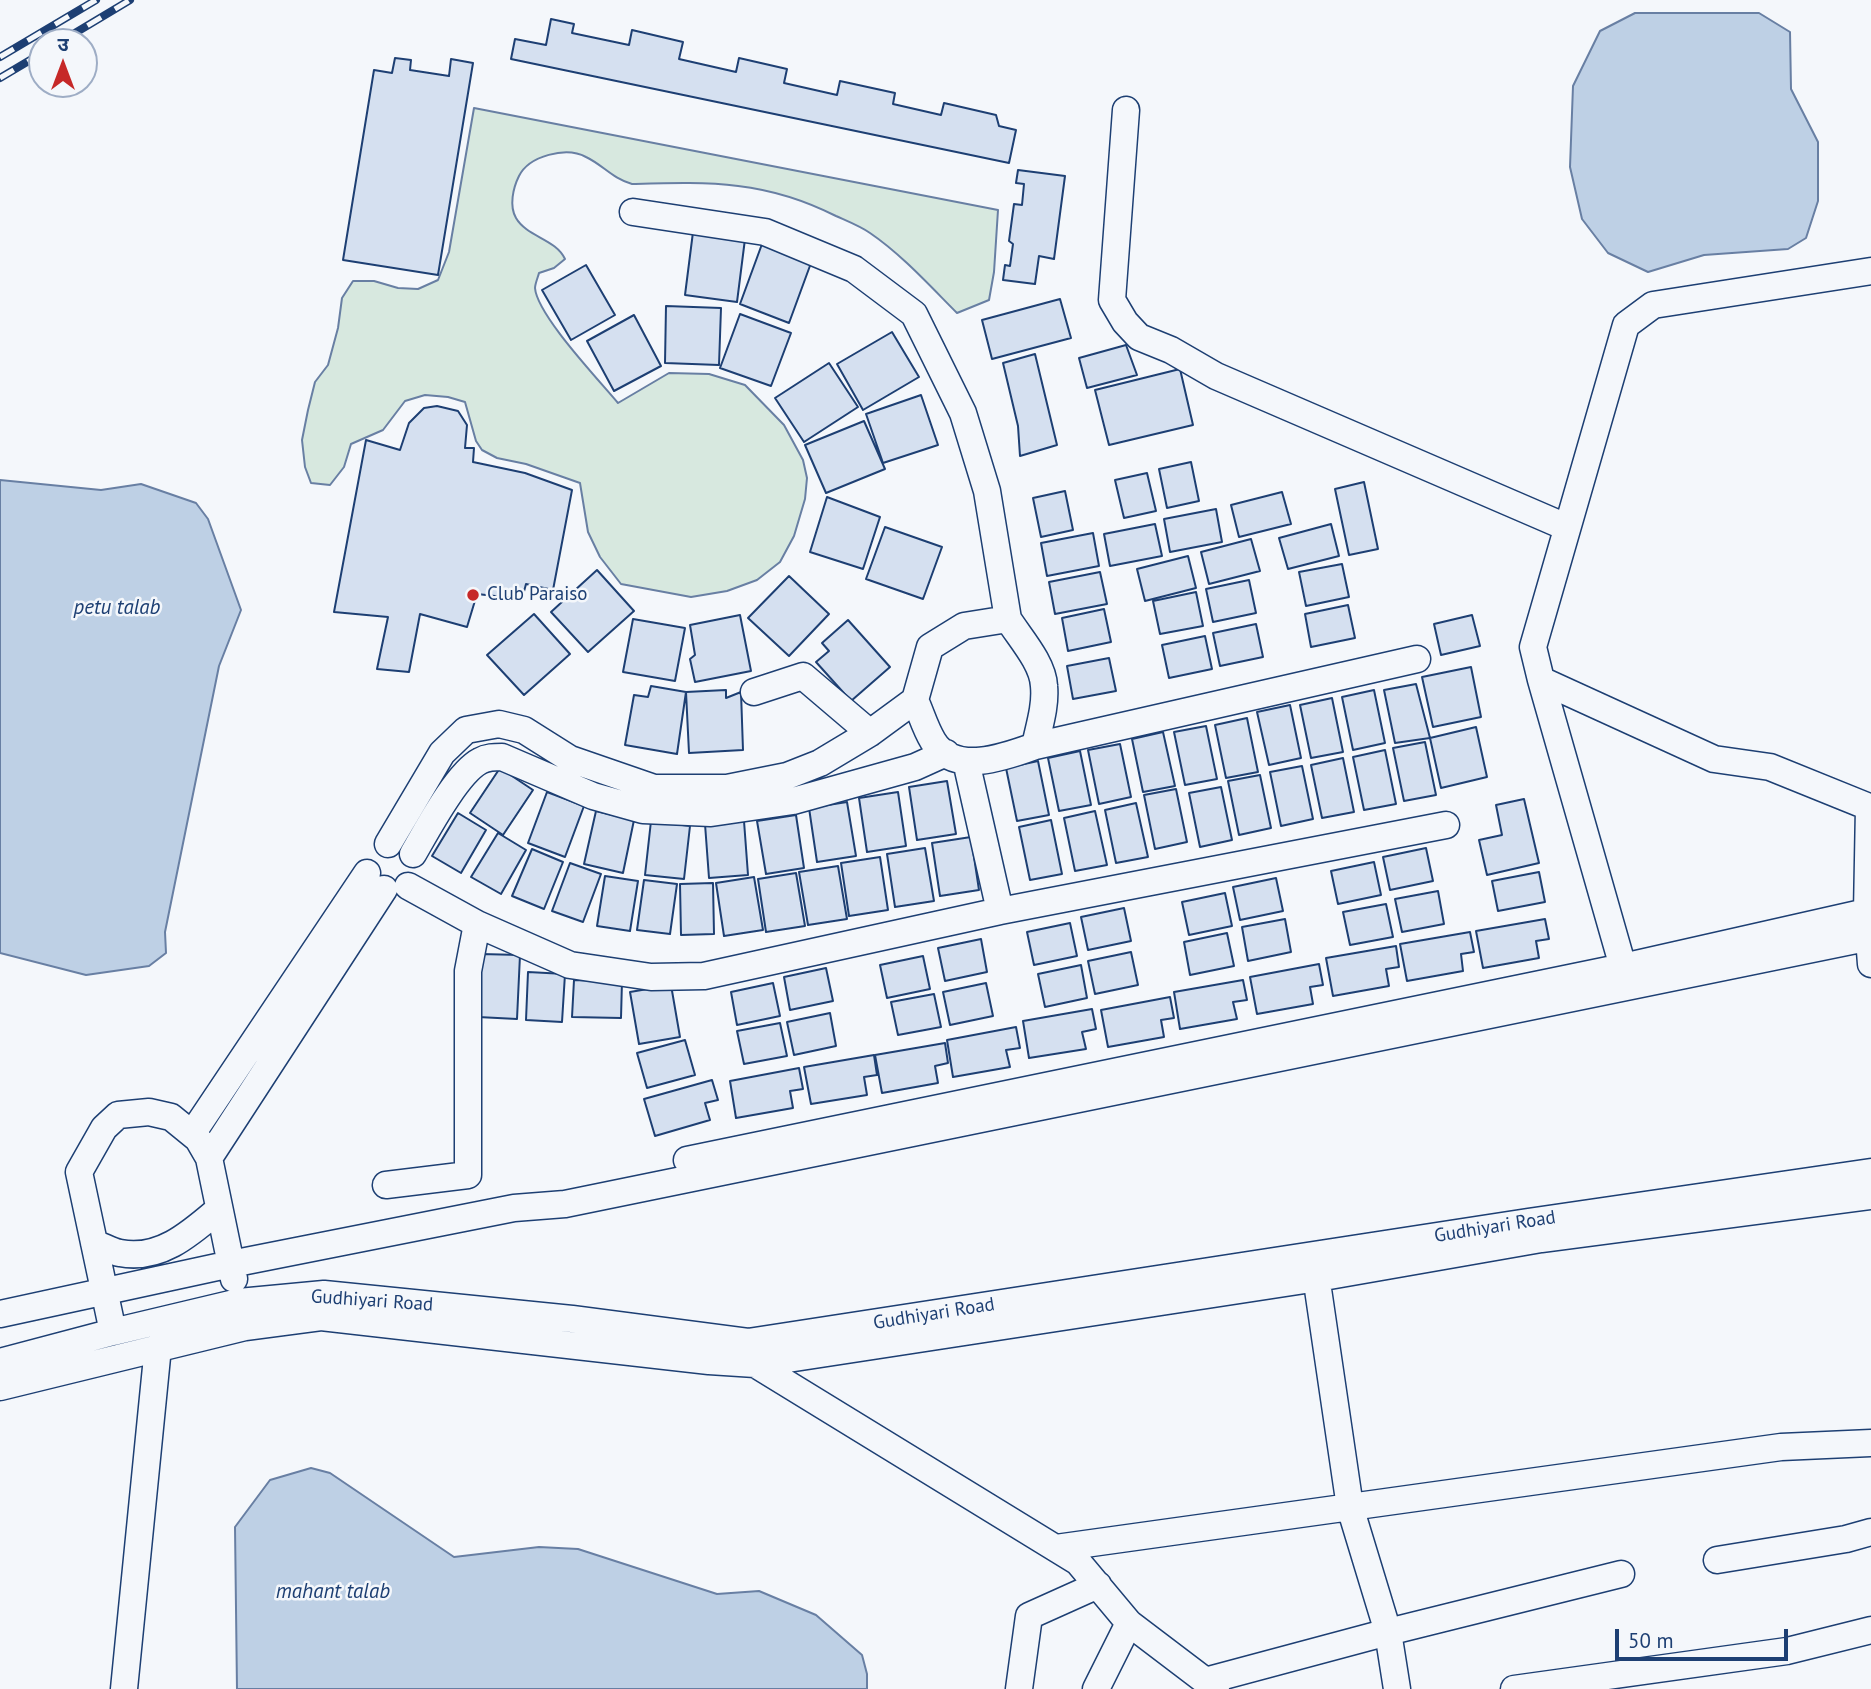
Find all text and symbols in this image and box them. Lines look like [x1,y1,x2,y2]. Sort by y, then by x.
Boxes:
north arrow [28,28,98,98]
text: उ [57,32,69,56]
place label: Club Paraiso [487,584,588,606]
marker: Club Paraiso [465,587,481,603]
water label: petu talab [74,595,160,621]
street label: Gudhiyari Road [1433,1206,1557,1248]
street label: Gudhiyari Road [310,1285,434,1317]
street label: Gudhiyari Road [872,1293,996,1335]
water label: mahant talab [276,1579,390,1605]
scale bar [1619,1616,1792,1660]
text: 50 m [1628,1627,1674,1654]

